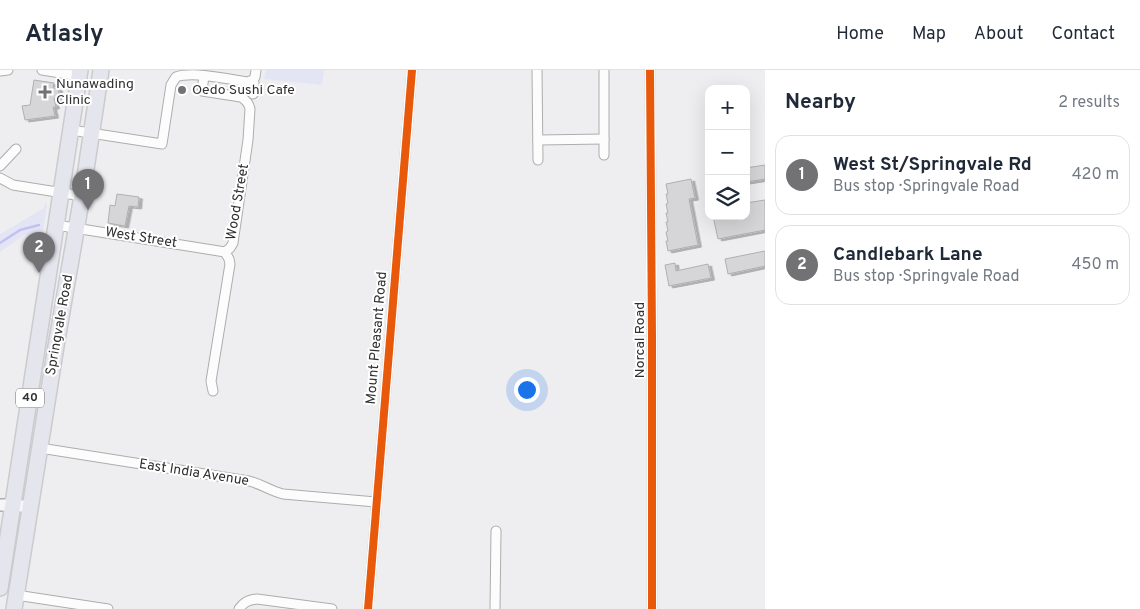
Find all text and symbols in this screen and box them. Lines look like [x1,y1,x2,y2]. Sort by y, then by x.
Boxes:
text: Atlasly [25,20,104,50]
text: Home [836,23,884,46]
text: Map [912,23,946,46]
text: About [974,23,1023,46]
text: Contact [1051,23,1115,46]
place label: Nunawading Clinic [56,76,134,109]
place label: Oedo Sushi Cafe [192,82,295,99]
marker: Oedo Sushi Cafe [176,84,188,96]
marker: Nunawading Clinic [38,85,52,99]
map controls [705,85,750,220]
button: + [705,85,750,130]
text: Nearby [785,89,856,116]
text: 2 results [1058,93,1120,113]
button: − [705,130,750,175]
text: West St/Springvale Rd [833,153,1032,177]
street label: Wood Street [223,162,253,242]
text: 1 [799,165,805,185]
text: 420 m [1072,165,1119,185]
pin: 1 [72,169,104,210]
button: layers [705,175,750,220]
text: Bus stop · Springvale Road [833,177,1019,197]
street label: West Street [104,224,178,252]
pin: 2 [23,232,55,273]
text: Candlebark Lane [833,243,983,267]
text: 2 [797,255,807,275]
text: 450 m [1072,255,1119,275]
text: Bus stop · Springvale Road [833,267,1019,287]
street label: Mount Pleasant Road [363,271,391,405]
street label: Springvale Road [43,273,77,377]
street label: Norcal Road [632,302,649,378]
your location [514,377,540,403]
road number: 40 [16,388,44,408]
street label: East India Avenue [138,456,250,490]

